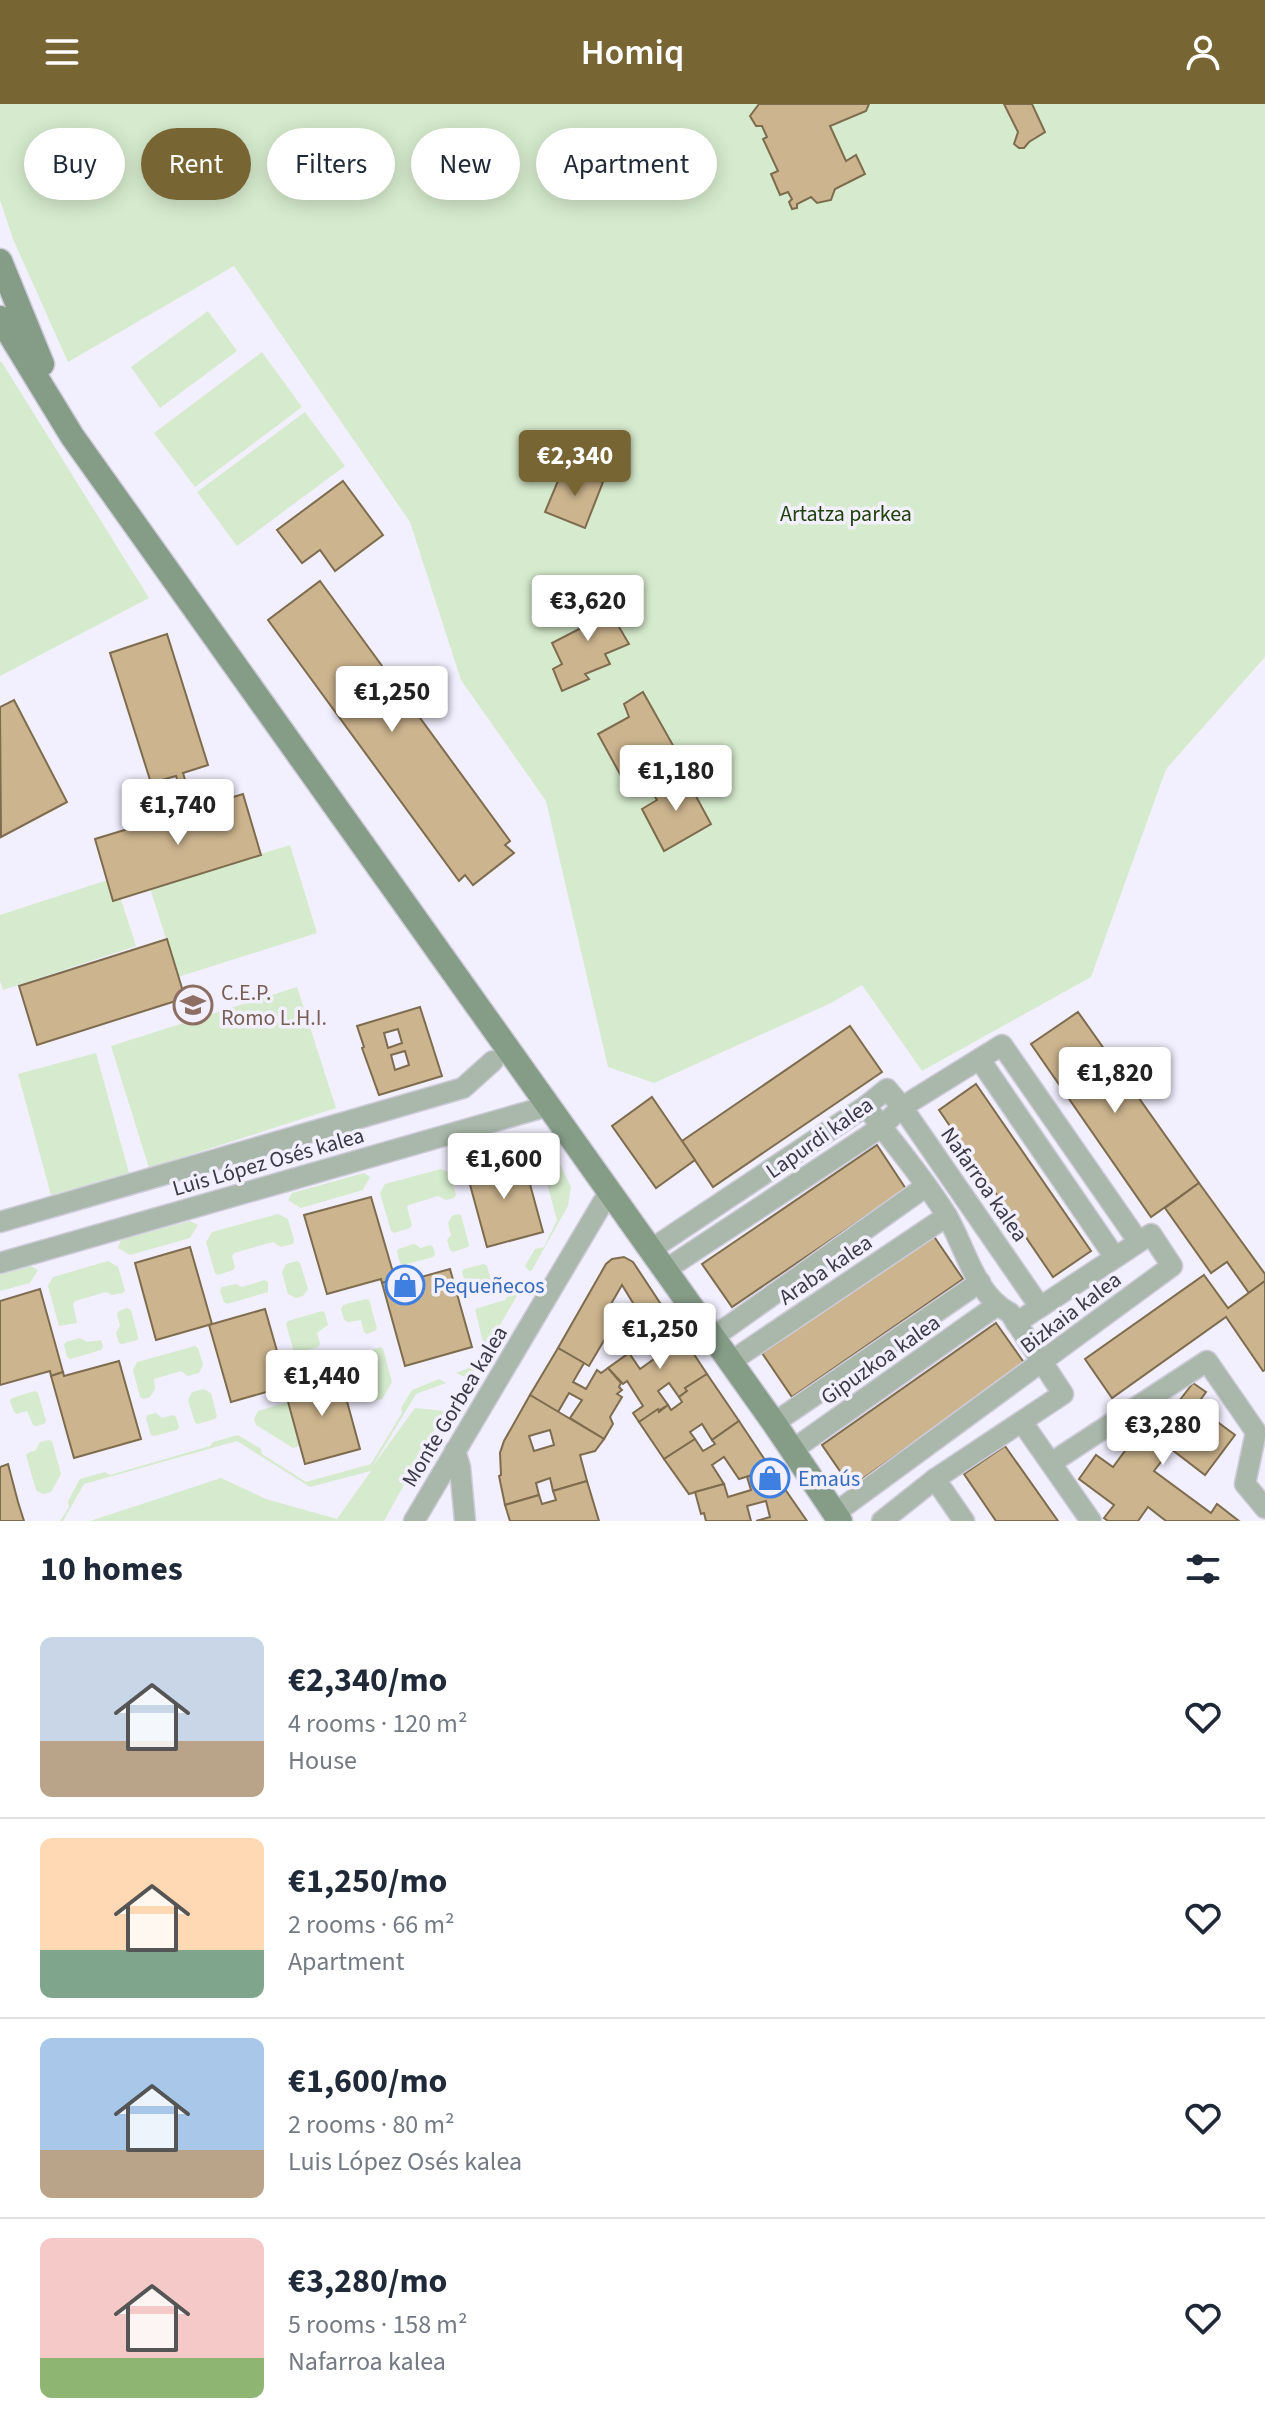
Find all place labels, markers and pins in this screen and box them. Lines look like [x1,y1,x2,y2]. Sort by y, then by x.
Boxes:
pin: €2,340 [510,430,640,498]
pin: €3,620 [523,575,653,643]
pin: €1,250 [327,666,457,734]
pin: €1,180 [611,745,741,813]
pin: €1,740 [113,779,243,847]
place label: C.E.P. Romo L.H.I. [221,977,327,1034]
school or university icon: C.E.P. Romo L.H.I. [172,984,214,1026]
pin: €1,820 [1050,1047,1180,1115]
pin: €1,600 [439,1133,569,1201]
shop icon: Pequeñecos [384,1264,426,1306]
place label: Pequeñecos [433,1270,545,1302]
pin: €1,250 [595,1303,725,1371]
pin: €1,440 [257,1350,387,1418]
pin: €3,280 [1098,1399,1228,1467]
shop icon: Emaús [749,1457,791,1499]
place label: Emaús [798,1463,860,1495]

